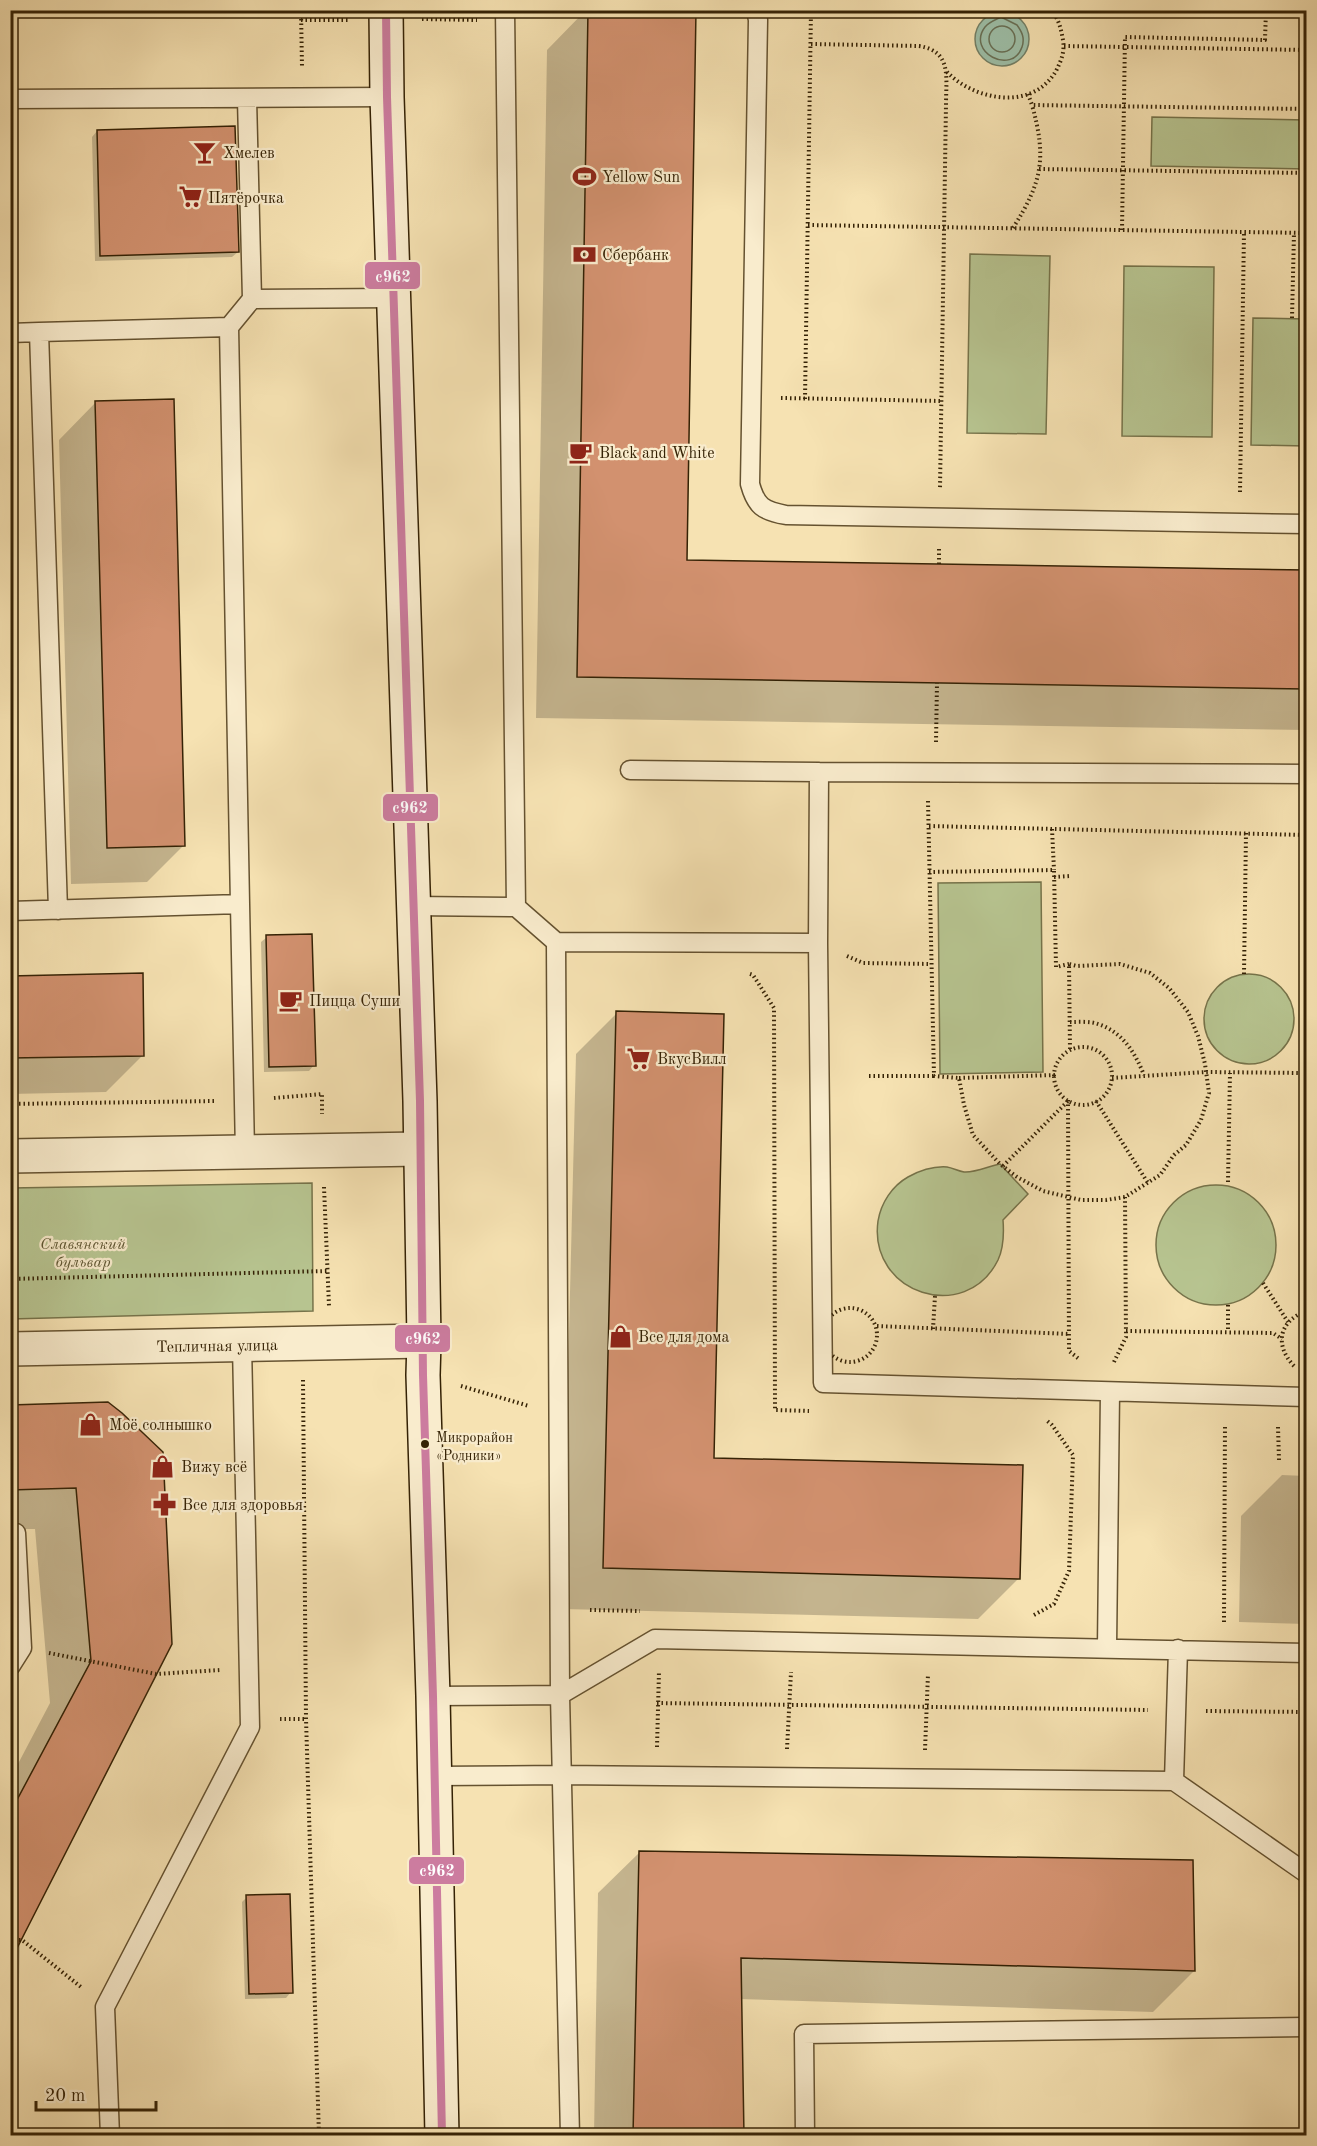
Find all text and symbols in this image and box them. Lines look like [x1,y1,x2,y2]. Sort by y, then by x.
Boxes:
bar icon: Хмелев [192,139,218,165]
place label: Хмелев [223,146,275,162]
sports icon: Yellow Sun [571,163,597,189]
place label: Yellow Sun [602,170,681,186]
supermarket icon: Пятёрочка [177,184,203,210]
place label: Пятёрочка [208,191,284,207]
bank icon: Сбербанк [571,241,597,267]
place label: Сбербанк [602,248,669,264]
line badge: с962 [364,261,421,290]
text: с962 [375,270,411,286]
cafe icon: Black and White [568,439,594,465]
place label: Black and White [599,446,715,462]
line badge: с962 [382,793,439,822]
text: с962 [392,801,428,817]
cafe icon: Пицца Суши [278,987,304,1013]
place label: Пицца Суши [309,994,400,1010]
supermarket icon: ВкусВилл [626,1045,652,1071]
place label: ВкусВилл [657,1052,727,1068]
park label: Славянский бульвар [40,1237,126,1271]
shop icon: Все для дома [607,1323,633,1349]
line badge: с962 [394,1324,451,1353]
place label: Все для дома [638,1330,730,1346]
text: с962 [405,1332,441,1348]
street label: Тепличная улица [156,1338,278,1356]
shop icon: Моё солнышко [78,1411,104,1437]
place label: Моё солнышко [109,1418,212,1434]
place label: Микрорайон «Родники» [436,1431,513,1463]
marker: Микрорайон «Родники» [419,1438,431,1450]
shop icon: Вижу всё [150,1453,176,1479]
place label: Вижу всё [181,1460,247,1476]
pharmacy icon: Все для здоровья [151,1491,177,1517]
place label: Все для здоровья [182,1498,303,1514]
line badge: с962 [408,1856,465,1885]
text: с962 [419,1864,455,1880]
scale bar [36,2074,156,2112]
text: 20 m [45,2087,85,2105]

